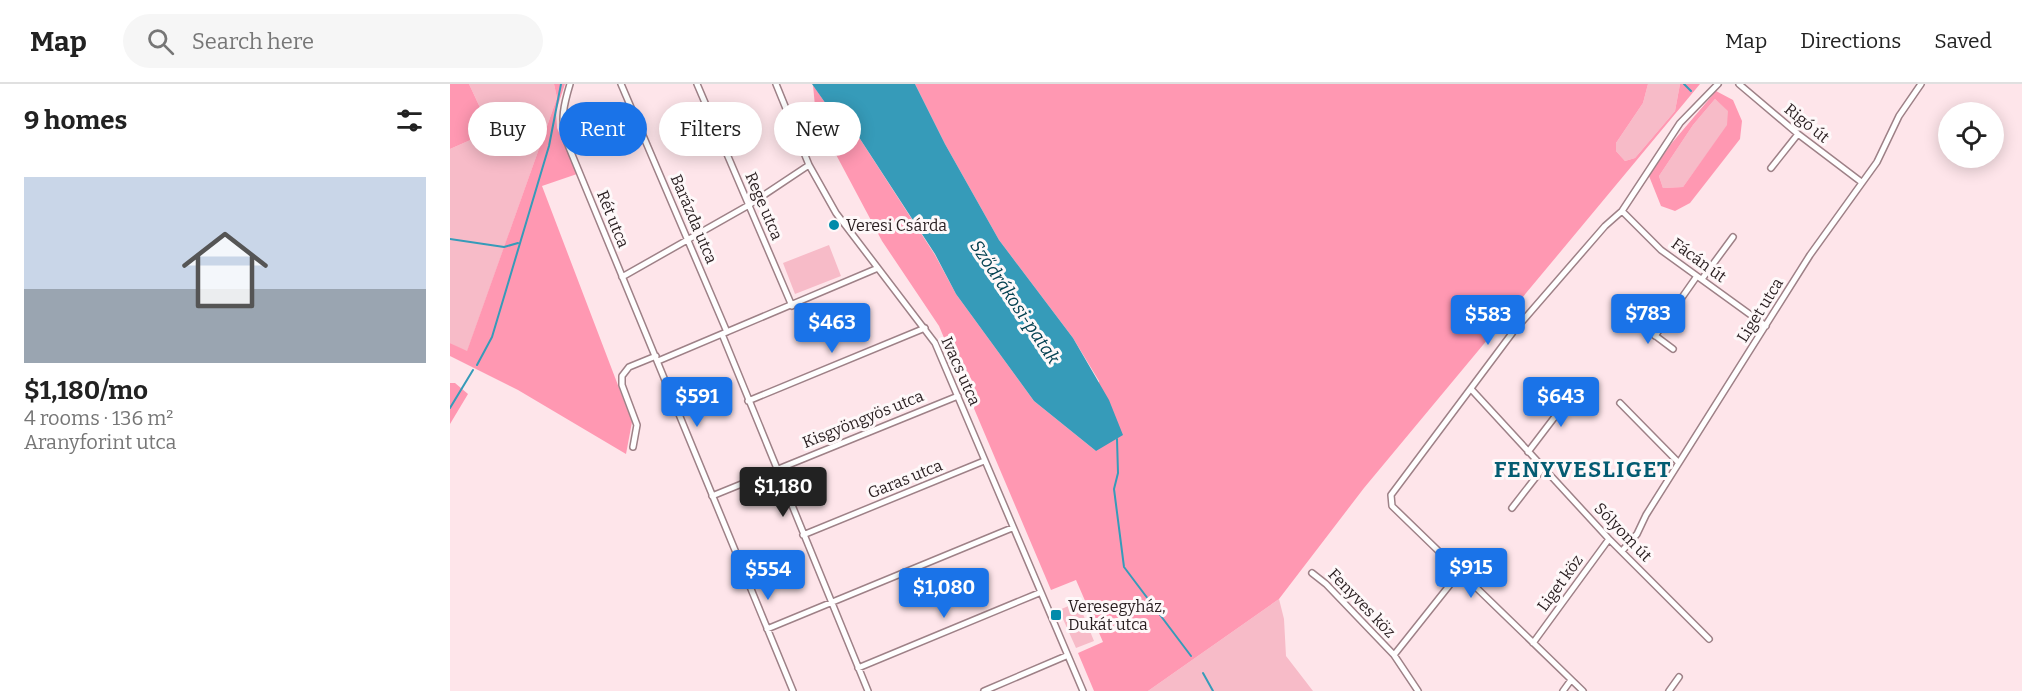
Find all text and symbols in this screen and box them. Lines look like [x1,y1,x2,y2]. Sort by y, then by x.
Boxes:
search box [123,14,543,68]
text: Map [30,25,87,58]
icon: search [144,25,177,58]
text: Search here [192,28,314,55]
text: Map [1725,28,1767,54]
text: Directions [1800,28,1901,54]
text: Saved [1934,28,1992,54]
street label: Rigó út [1781,99,1833,147]
chip: Buy [468,102,547,156]
chip: Rent [559,102,647,156]
chip: Filters [659,102,762,156]
chip: New [774,102,861,156]
map controls [1938,102,2004,168]
button: locate [1938,102,2004,168]
icon: filters [393,104,426,137]
text: 9 homes [24,105,127,136]
street label: Rege utca [741,169,787,243]
street label: Barázda utca [667,172,721,267]
street label: Rét utca [593,188,633,251]
icon: home [171,216,279,324]
place label: Veresi Csárda [846,216,947,235]
marker: Veresi Csárda [827,218,841,232]
street label: Fácán út [1668,234,1730,286]
water label: Sződrákosi-patak [965,236,1065,368]
street label: Liget utca [1733,274,1787,346]
pin: $783 [1612,294,1684,345]
pin: $583 [1452,295,1524,346]
text: $783 [1625,301,1671,325]
text: $583 [1465,302,1511,326]
pin: $463 [796,303,868,354]
text: $463 [808,310,856,334]
street label: Ivacs utca [937,334,985,409]
text: $1,180/mo [24,375,148,406]
pin: $591 [661,377,733,428]
pin: $643 [1525,377,1597,428]
text: $591 [675,384,719,408]
text: $643 [1537,384,1585,408]
street label: Kisgyöngyös utca [800,386,927,452]
text: 4 rooms · 136 m² [24,406,173,430]
text: Aranyforint utca [24,430,176,454]
street label: Garas utca [865,455,945,503]
district label: FENYVESLIGET [1494,456,1672,483]
pin: $1,180 [734,467,832,518]
text: $1,180 [754,474,812,498]
street label: Sólyom út [1590,499,1656,566]
pin: $915 [1435,548,1507,599]
pin: $554 [732,550,804,601]
street label: Liget köz [1533,551,1587,615]
text: $915 [1449,555,1493,579]
text: $554 [745,557,791,581]
street label: Fenyves köz [1324,565,1400,642]
pin: $1,080 [895,568,993,619]
text: $1,080 [913,575,975,599]
place label: Veresegyház, Dukát utca [1068,597,1166,634]
marker: Veresegyház, Dukát utca [1049,608,1063,622]

